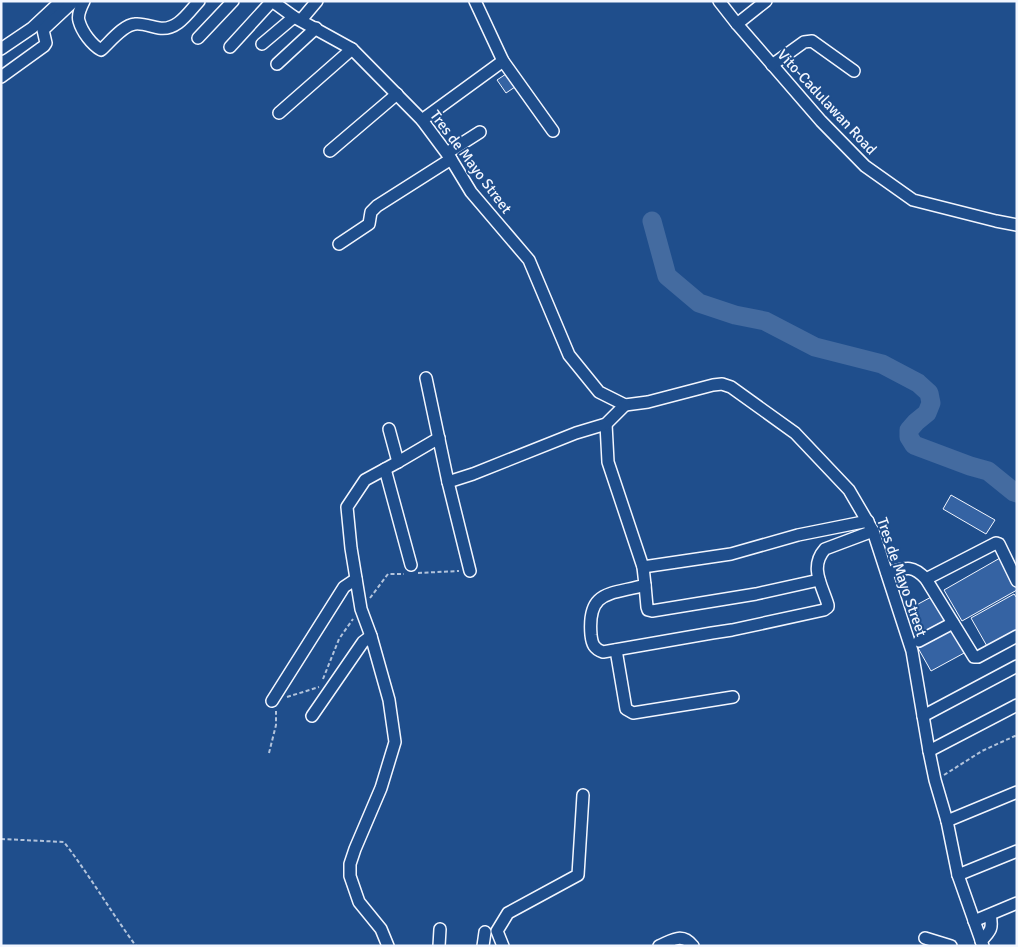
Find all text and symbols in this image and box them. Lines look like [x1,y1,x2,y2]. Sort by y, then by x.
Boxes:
street label: Vito-Cadulawan Road [774,46,880,158]
street label: Tres de Mayo Street [426,107,516,217]
street label: Tres de Mayo Street [873,515,931,639]

